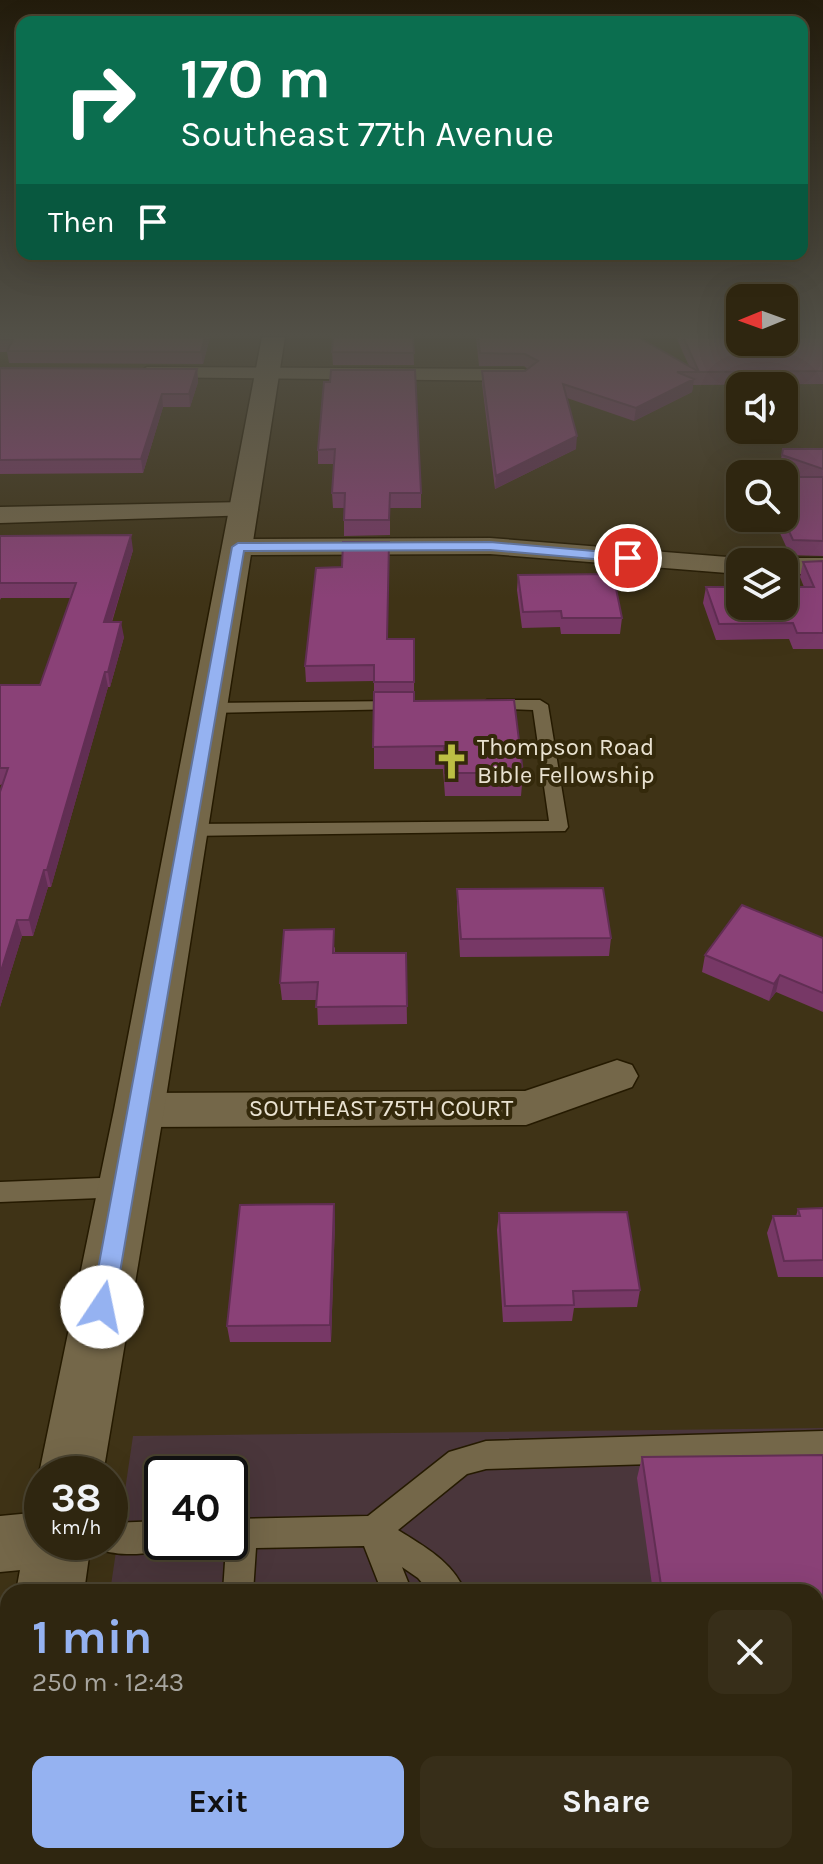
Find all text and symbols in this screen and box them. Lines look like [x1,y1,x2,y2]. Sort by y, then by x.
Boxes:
text: 170 m [180,46,331,111]
icon: right [48,48,152,152]
text: Southeast 77th Avenue [180,113,554,155]
icon: arrive [131,200,175,244]
text: Then [48,204,115,240]
north arrow [726,284,798,356]
map controls [726,284,798,620]
button: sound [726,372,798,444]
button: search [726,460,798,532]
pin [594,524,662,592]
icon: arrive [606,536,650,580]
button: layers [726,548,798,620]
place label: Thompson Road Bible Fellowship [477,733,654,789]
church icon: Thompson Road Bible Fellowship [432,742,470,780]
street label: SOUTHEAST 75TH COURT [249,1094,513,1122]
position arrow [60,1265,144,1349]
speed limit sign: 40 [144,1456,248,1560]
text: 38 [51,1474,101,1521]
text: km/h [51,1516,101,1539]
text: 1 min [32,1609,152,1665]
button: close [708,1610,792,1694]
text: 250 m · 12:43 [32,1667,184,1698]
button: Exit [32,1756,404,1848]
button: Share [420,1756,792,1848]

